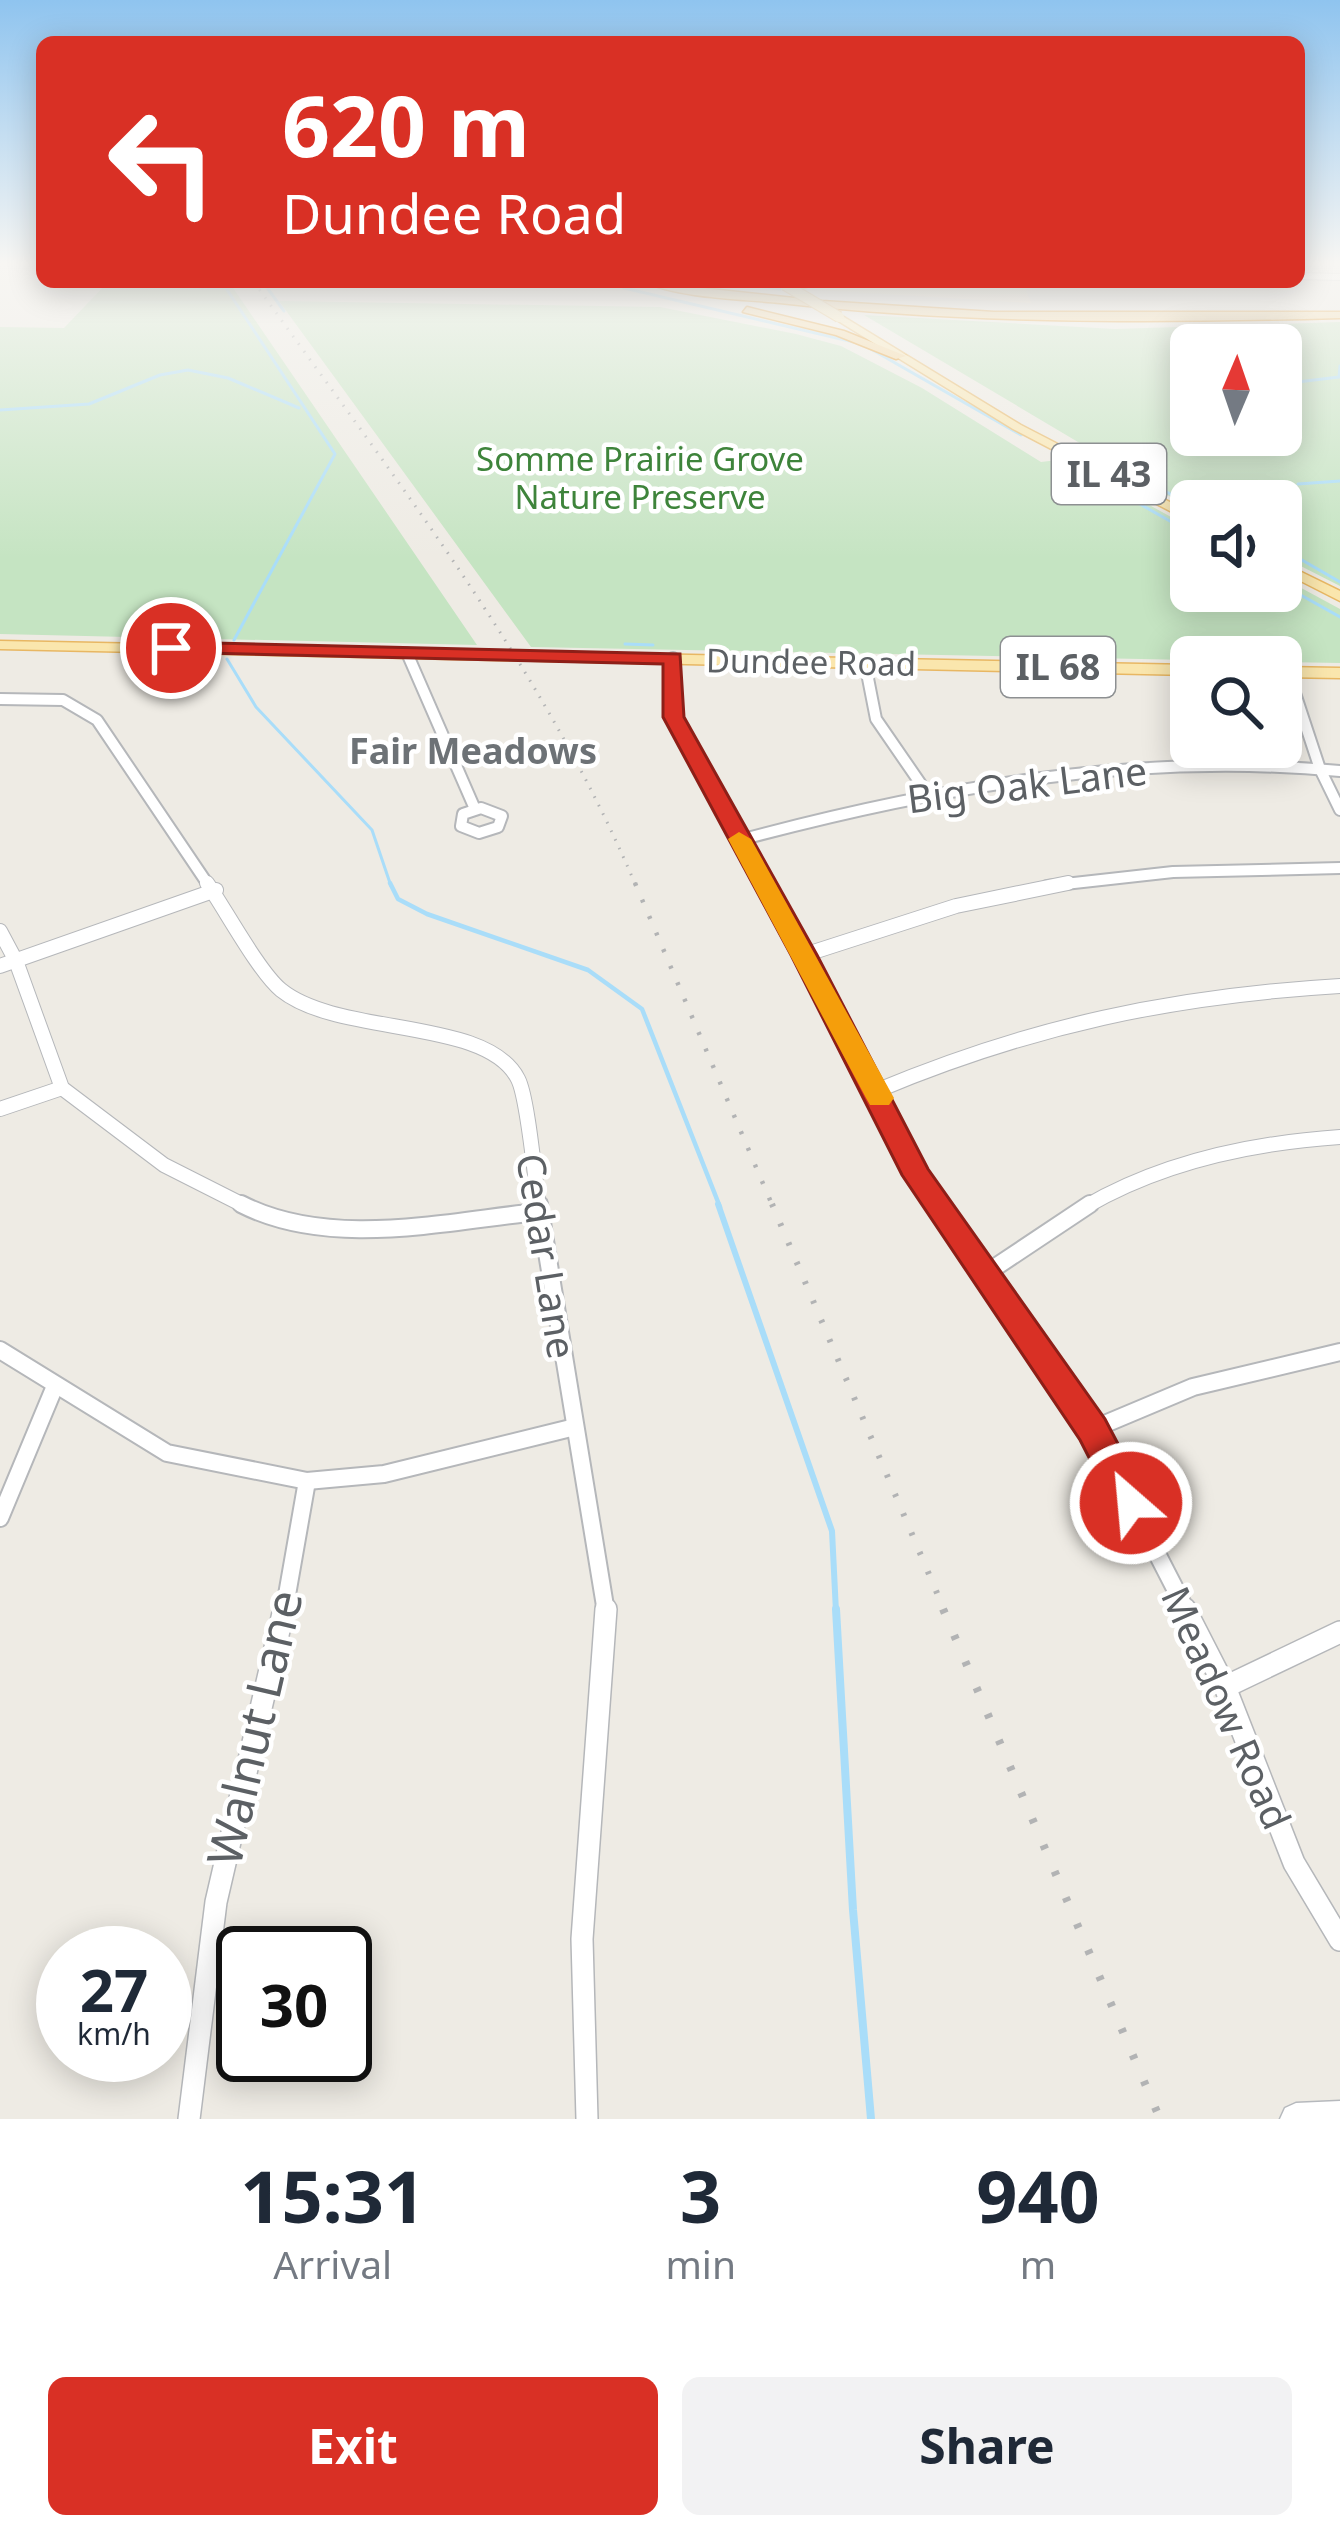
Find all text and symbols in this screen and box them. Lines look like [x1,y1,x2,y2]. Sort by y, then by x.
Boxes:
text: 620 m [282,67,530,182]
icon: left [84,84,240,240]
text: Dundee Road [282,176,626,250]
north arrow [1170,324,1302,456]
map controls [1170,324,1302,768]
park label: Somme Prairie Grove Nature Preserve [476,436,804,519]
road number: IL 43 [1052,444,1166,504]
button: sound [1170,480,1302,612]
pin [120,597,222,699]
icon: arrive [138,615,204,681]
button: search [1170,636,1302,768]
street label: Dundee Road [705,637,917,686]
road number: IL 68 [1001,637,1115,697]
district label: Fair Meadows [349,726,597,775]
street label: Big Oak Lane [904,743,1150,825]
street label: Cedar Lane [505,1149,590,1362]
position arrow [1068,1440,1194,1566]
street label: Meadow Road [1150,1578,1305,1837]
street label: Walnut Lane [190,1583,317,1872]
speed limit sign: 30 [216,1926,372,2082]
text: 27 [80,1948,148,2030]
text: km/h [77,2013,151,2054]
text: 15:31 [240,2146,425,2244]
text: 3 [680,2146,721,2244]
text: 940 [976,2146,1100,2244]
text: Arrival [273,2237,392,2290]
text: min [665,2237,736,2290]
text: m [1020,2237,1056,2290]
button: Exit [48,2377,658,2515]
button: Share [682,2377,1292,2515]

